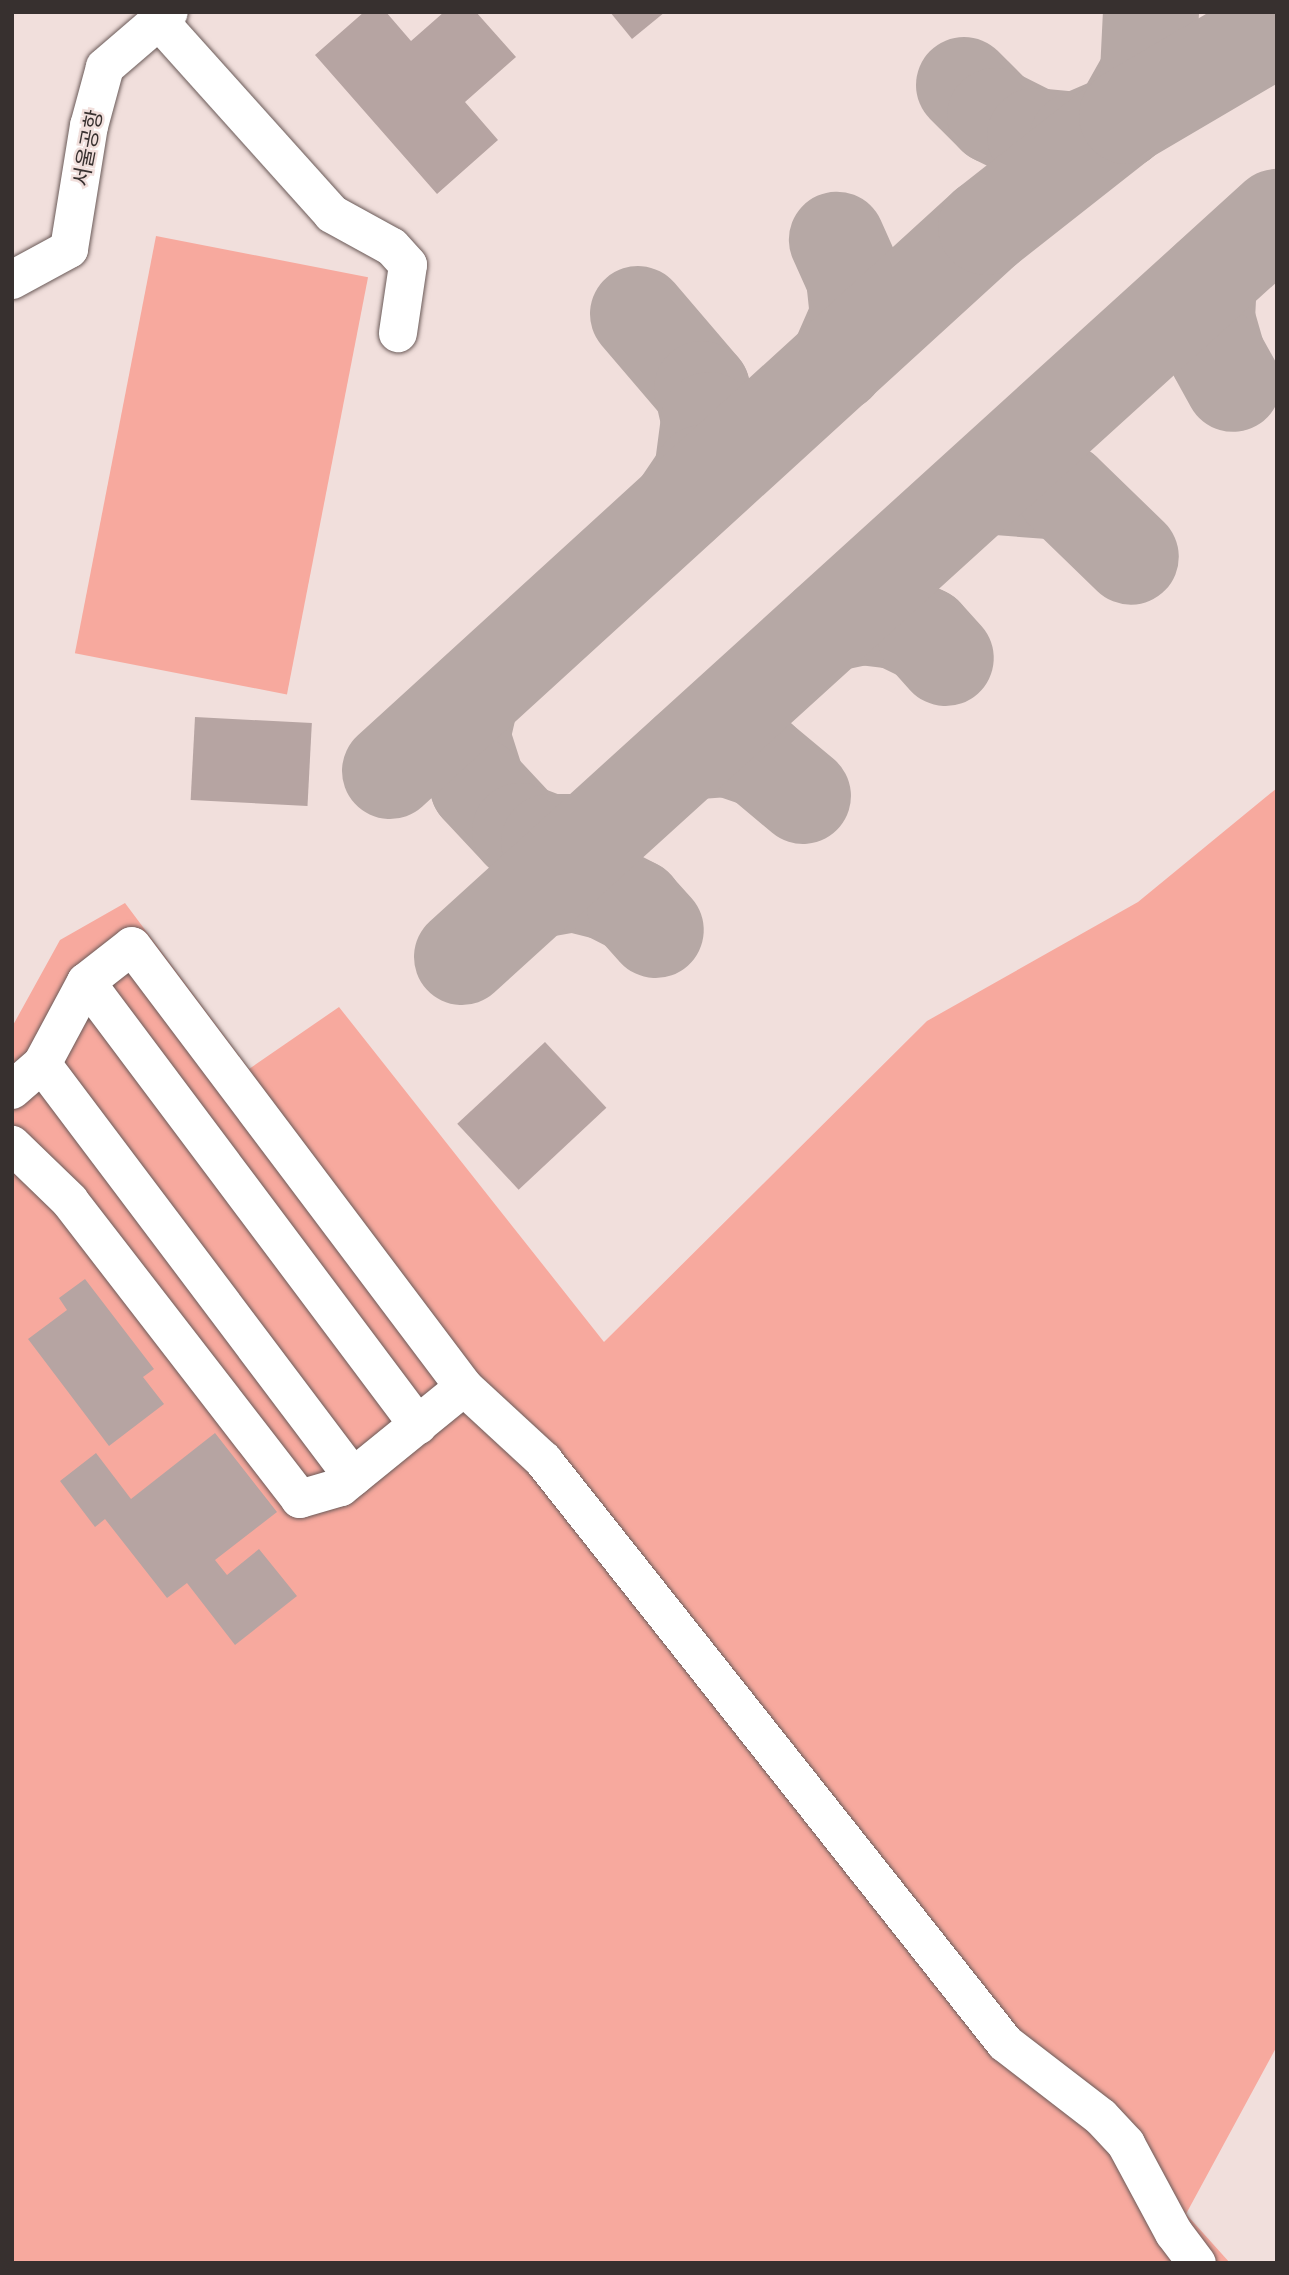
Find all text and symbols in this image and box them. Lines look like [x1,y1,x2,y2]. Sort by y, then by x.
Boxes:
street label: 서울공항 [67,108,107,188]

